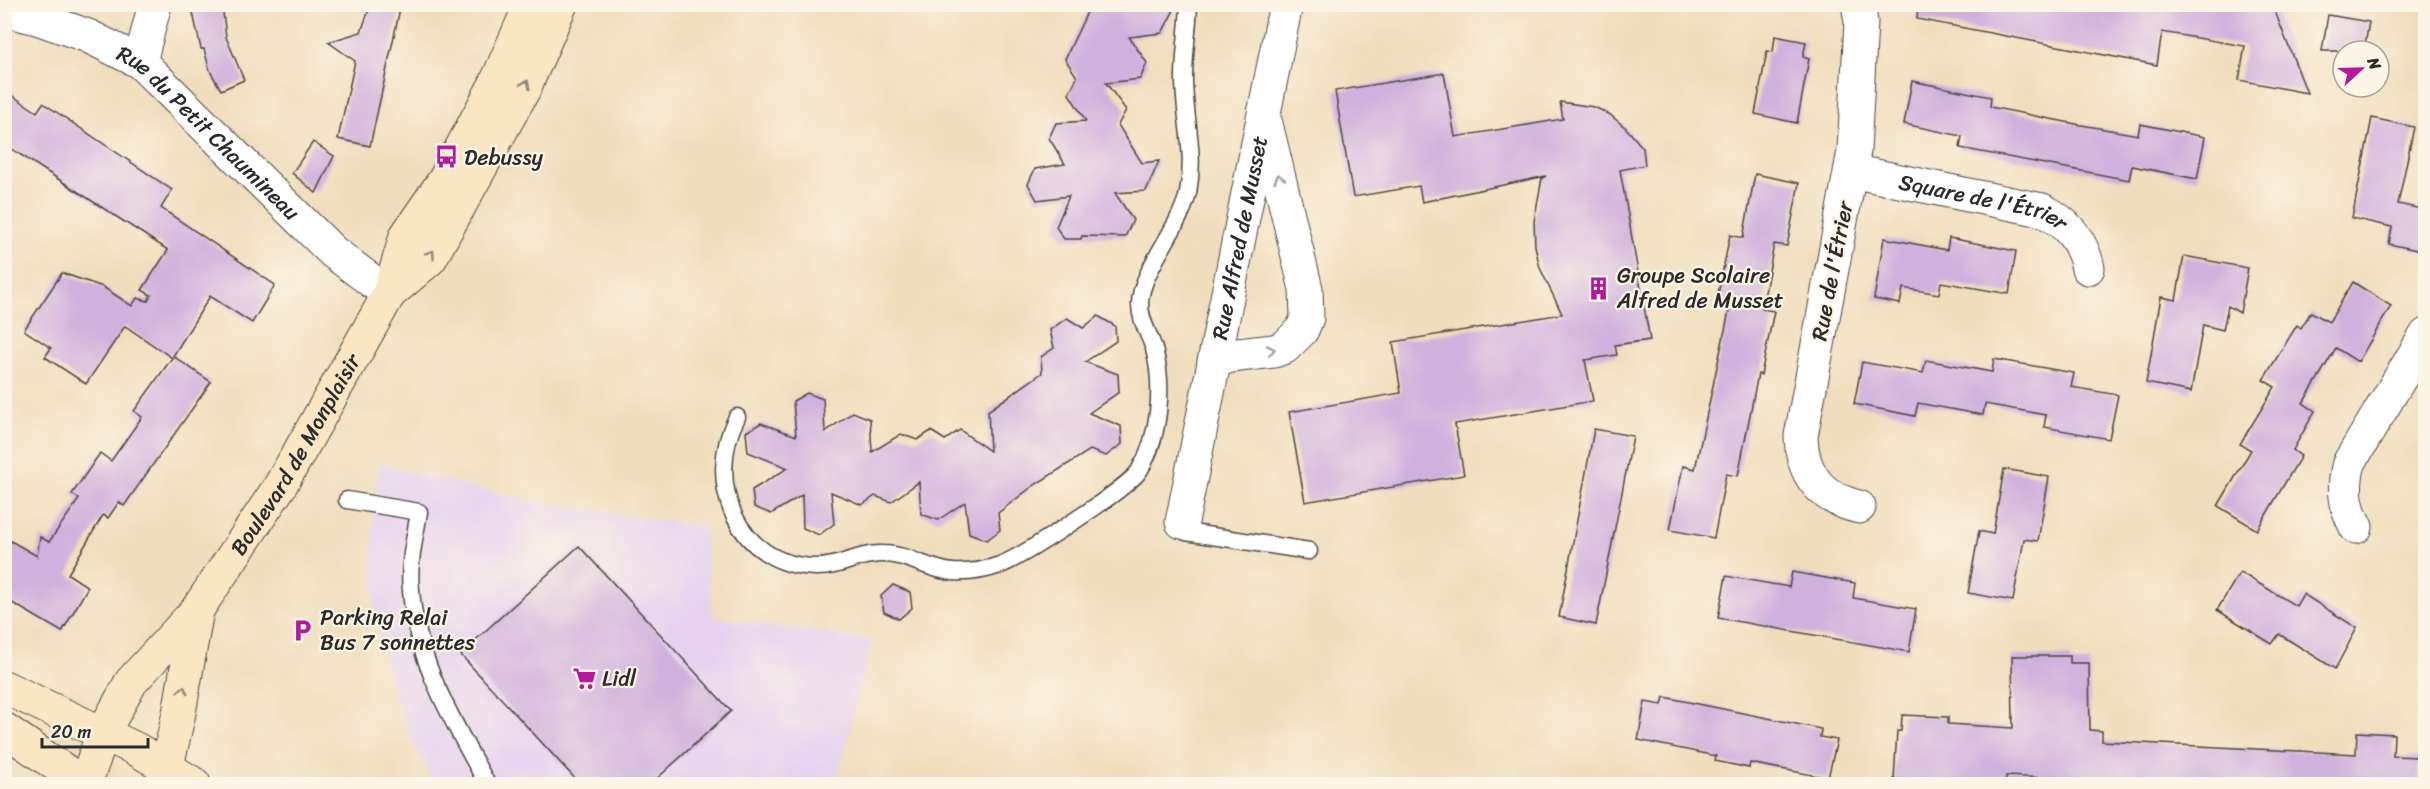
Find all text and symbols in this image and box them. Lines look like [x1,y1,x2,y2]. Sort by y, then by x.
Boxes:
street label: Rue du Petit Chaumineau [110,34,310,230]
north arrow [2331,39,2391,99]
text: N [2359,52,2390,75]
one-way arrow [518,79,530,90]
street label: Rue Alfred de Musset [1200,132,1279,343]
place label: Debussy [464,138,543,177]
bus stop icon: Debussy [433,144,459,170]
street label: Square de l'Étrier [1895,162,2079,241]
one-way arrow [1273,173,1286,183]
street label: Rue de l'Étrier [1799,196,1865,344]
one-way arrow [424,250,435,261]
place label: Groupe Scolaire Alfred de Musset [1616,256,1784,320]
building icon: Groupe Scolaire Alfred de Musset [1586,275,1612,301]
street label: Boulevard de Monplaisir [219,344,372,563]
one-way arrow [1266,344,1276,357]
place label: Parking Relai Bus 7 sonnettes [320,598,476,662]
parking icon: Parking Relai Bus 7 sonnettes [289,617,315,643]
place label: Lidl [602,659,637,698]
supermarket icon: Lidl [571,665,597,691]
one-way arrow [176,685,189,695]
scale bar [42,711,148,749]
text: 20 m [51,716,91,748]

